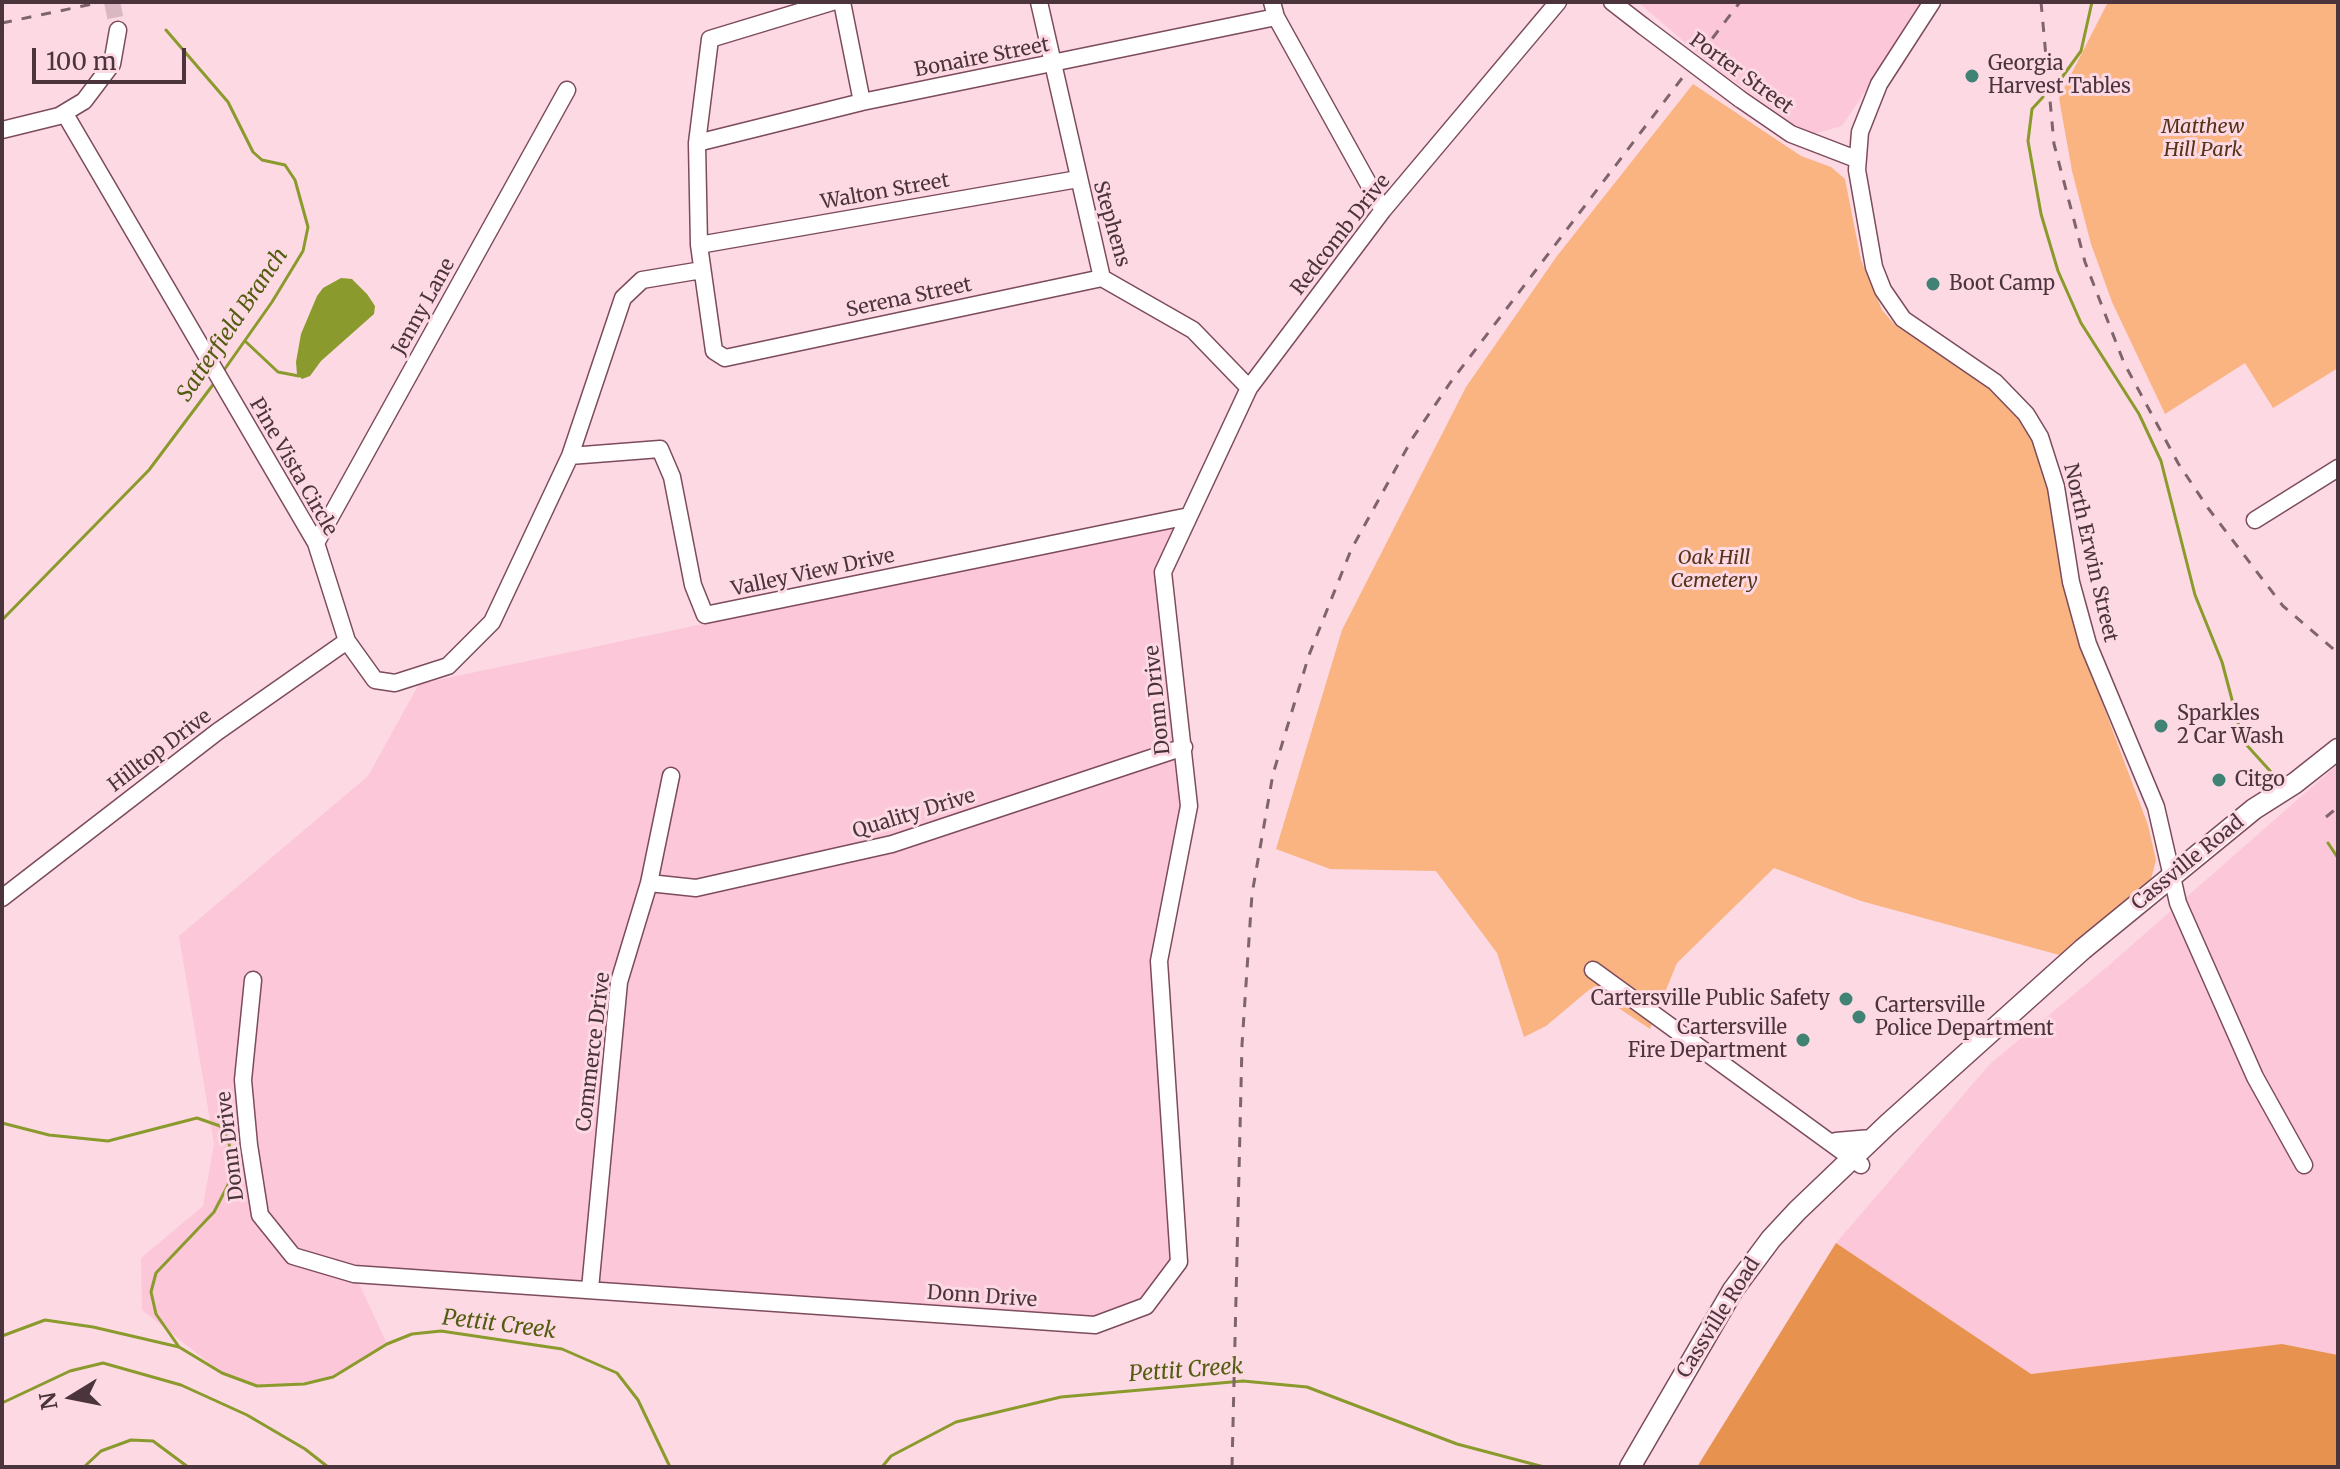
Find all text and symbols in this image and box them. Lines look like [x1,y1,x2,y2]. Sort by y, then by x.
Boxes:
street label: Porter Street [1685,28,1797,120]
scale bar [36,32,190,82]
street label: Bonaire Street [912,33,1052,83]
text: 100 m [46,46,116,77]
place label: Georgia Harvest Tables [1988,52,2131,99]
marker: Georgia Harvest Tables [1963,67,1981,85]
park label: Matthew Hill Park [2162,115,2244,162]
street label: Walton Street [819,169,951,215]
street label: Redcomb Drive [1286,170,1396,300]
street label: Stephens [1087,178,1135,270]
water label: Satterfield Branch [172,243,294,407]
street label: Jenny Lane [388,254,460,360]
place label: Boot Camp [1949,272,2055,296]
street label: Serena Street [844,273,974,323]
marker: Boot Camp [1924,275,1942,293]
street label: Pine Vista Circle [244,394,342,540]
street label: North Erwin Street [2058,461,2122,645]
street label: Valley View Drive [729,544,897,602]
park label: Oak Hill Cemetery [1670,546,1758,593]
street label: Donn Drive [1140,644,1176,756]
place label: Sparkles 2 Car Wash [2177,702,2284,749]
street label: Hilltop Drive [104,705,216,797]
marker: Sparkles 2 Car Wash [2152,717,2170,735]
place label: Citgo [2235,768,2285,792]
marker: Citgo [2210,771,2228,789]
street label: Quality Drive [850,784,978,844]
street label: Cassville Road [2127,810,2249,916]
street label: Commerce Drive [572,971,616,1133]
place label: Cartersville Public Safety [1591,987,1830,1011]
marker: Cartersville Public Safety [1837,990,1855,1008]
place label: Cartersville Police Department [1875,994,2054,1041]
marker: Cartersville Police Department [1850,1008,1868,1026]
place label: Cartersville Fire Department [1628,1016,1787,1063]
marker: Cartersville Fire Department [1794,1031,1812,1049]
street label: Donn Drive [212,1090,250,1202]
street label: Cassville Road [1672,1253,1766,1383]
street label: Donn Drive [926,1281,1038,1313]
water label: Pettit Creek [441,1305,557,1345]
water label: Pettit Creek [1128,1354,1244,1388]
north arrow [32,1357,112,1437]
text: N [33,1390,64,1412]

